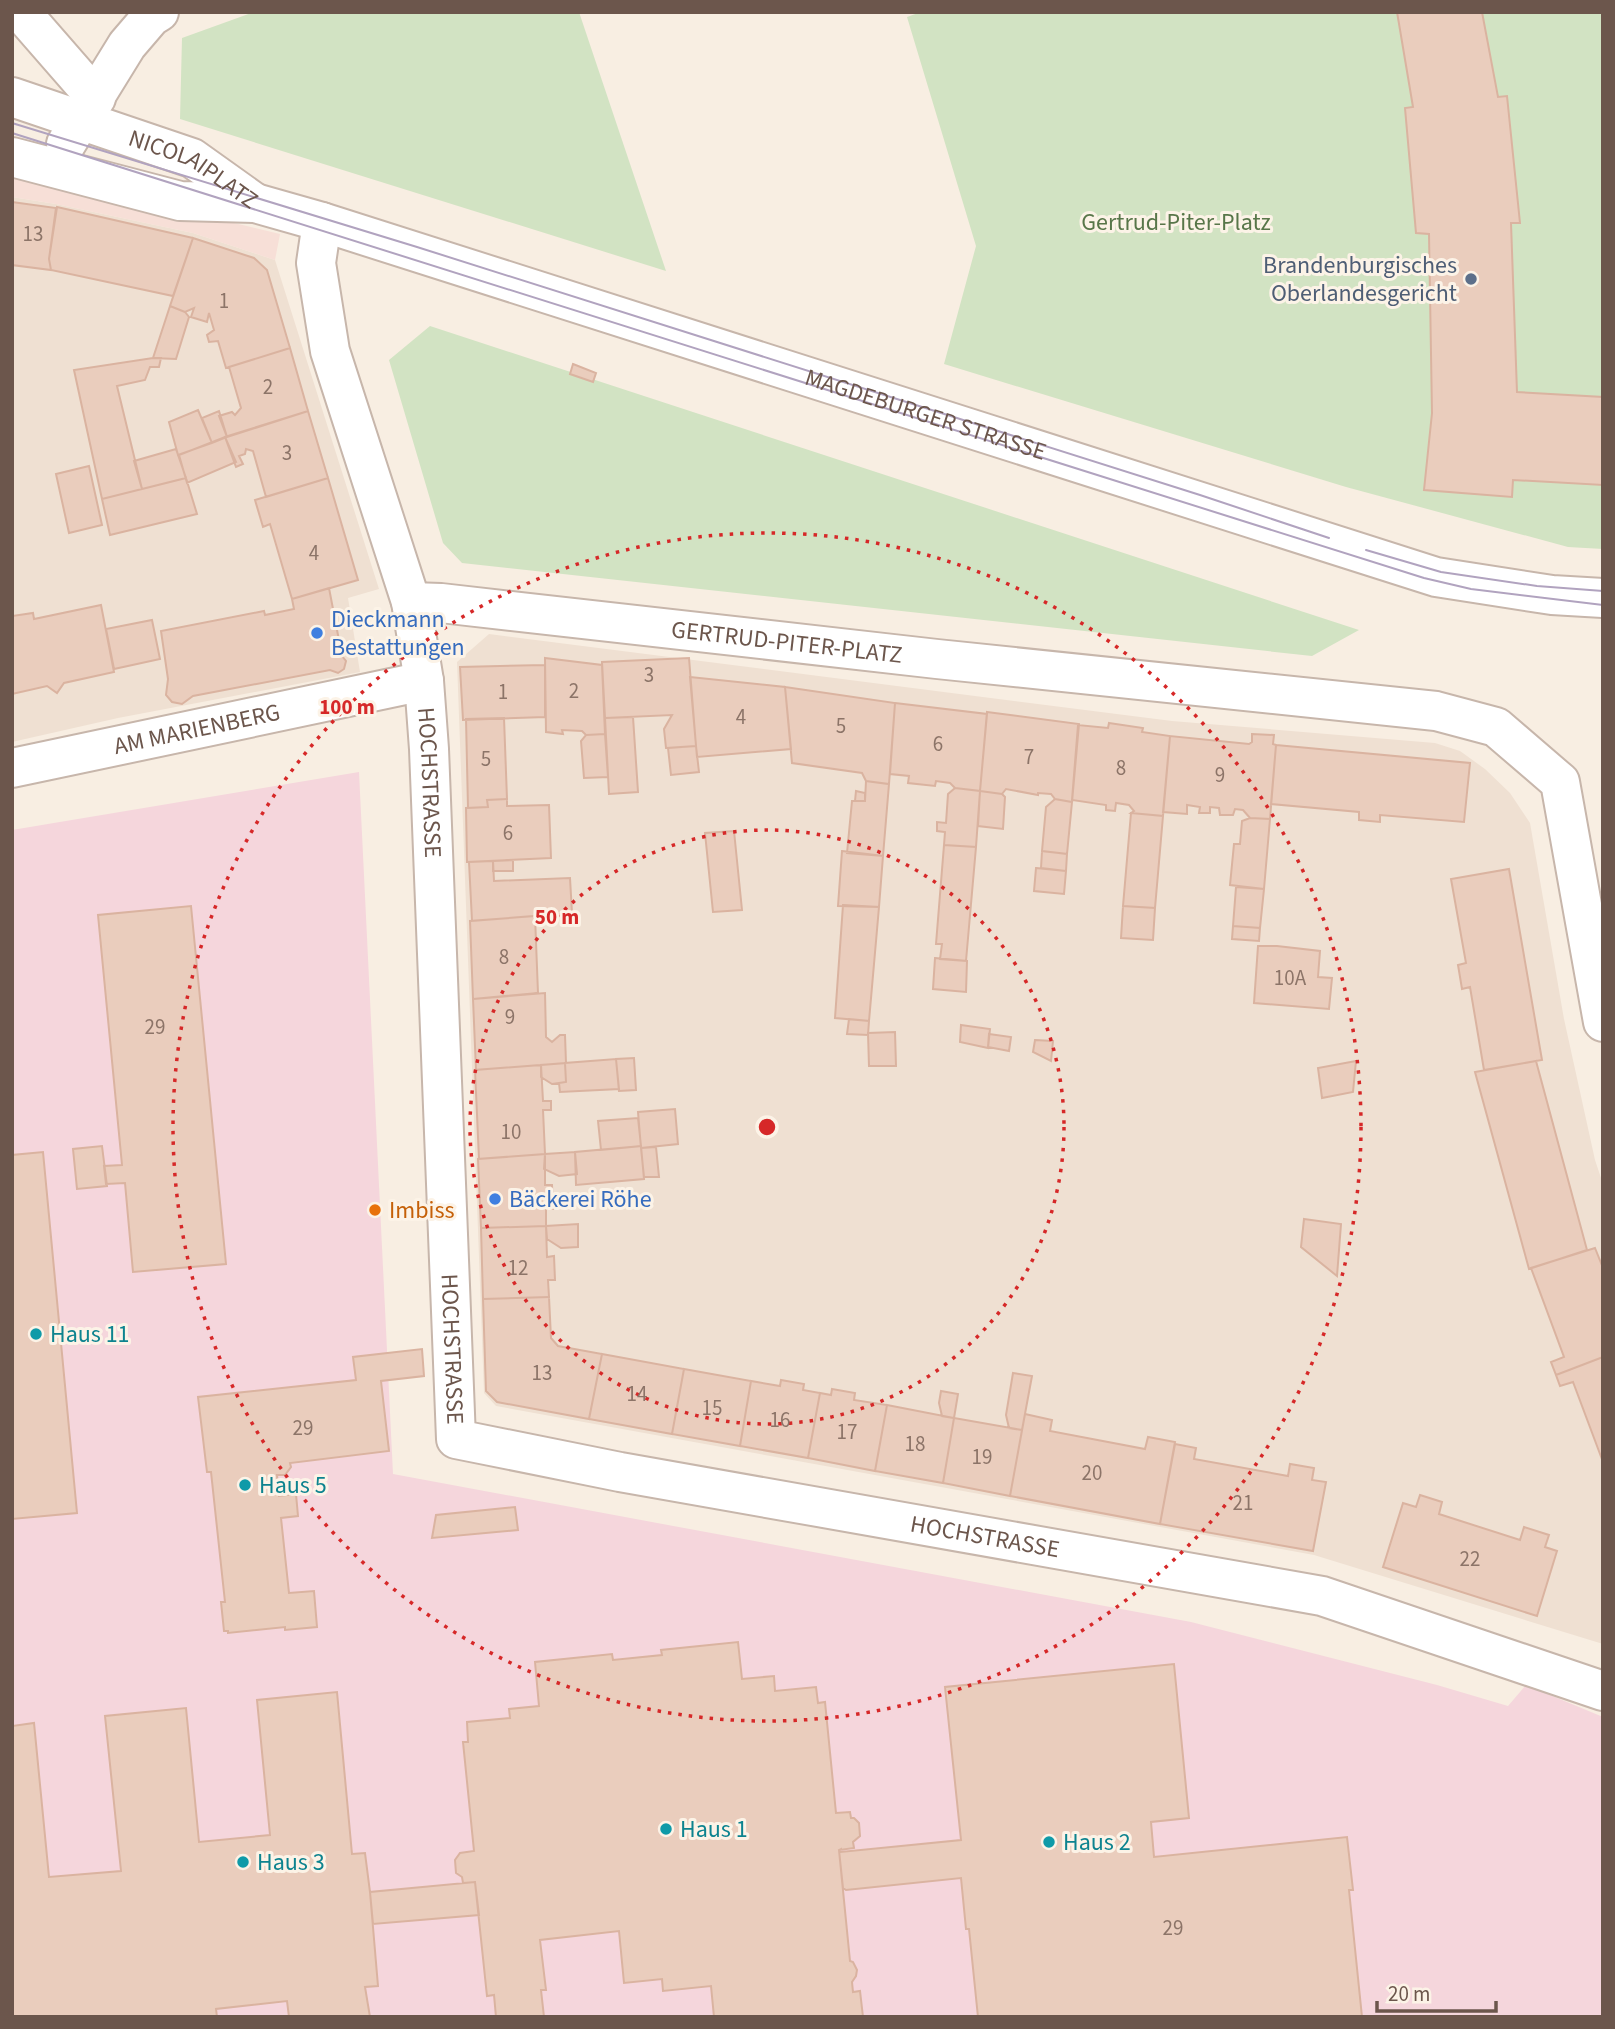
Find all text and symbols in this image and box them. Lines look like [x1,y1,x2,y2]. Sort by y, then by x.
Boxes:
street label: NICOLAIPLATZ [124,121,265,218]
park label: Gertrud-Piter-Platz [1081,205,1271,240]
house number: 13 [23,219,43,249]
place label: Brandenburgisches Oberlandesgericht [1263,248,1457,311]
marker: Brandenburgisches Oberlandesgericht [1463,271,1479,287]
house number: 1 [219,286,229,316]
street label: MAGDEBURGER STRASSE [800,360,1051,470]
house number: 2 [263,372,273,402]
house number: 3 [282,438,292,468]
house number: 4 [309,538,319,568]
place label: Dieckmann Bestattungen [331,602,465,665]
street label: GERTRUD-PITER-PLATZ [669,612,904,673]
marker: Dieckmann Bestattungen [309,625,325,641]
house number: 3 [644,660,654,690]
house number: 2 [569,676,579,706]
house number: 1 [498,677,508,707]
text: 100 m [319,692,375,722]
street label: AM MARIENBERG [111,695,283,764]
house number: 4 [736,702,746,732]
street label: HOCHSTRASSE [408,706,450,858]
house number: 5 [836,711,846,741]
house number: 6 [933,729,943,759]
house number: 7 [1024,742,1034,772]
house number: 5 [481,744,491,774]
house number: 8 [1116,753,1126,783]
house number: 9 [1215,760,1225,790]
house number: 6 [503,818,513,848]
text: 50 m [535,902,579,932]
house number: 8 [499,942,509,972]
house number: 10A [1274,963,1307,993]
house number: 9 [505,1002,515,1032]
house number: 29 [145,1012,165,1042]
centre of rings [755,1115,779,1139]
house number: 10 [501,1117,521,1147]
place label: Bäckerei Röhe [509,1182,652,1217]
marker: Bäckerei Röhe [487,1191,503,1207]
place label: Imbiss [389,1193,455,1228]
marker: Imbiss [367,1202,383,1218]
house number: 12 [508,1253,528,1283]
street label: HOCHSTRASSE [432,1273,472,1425]
place label: Haus 11 [50,1317,130,1352]
marker: Haus 11 [28,1326,44,1342]
house number: 13 [532,1358,552,1388]
house number: 14 [627,1379,647,1409]
house number: 15 [702,1393,722,1423]
house number: 16 [770,1405,790,1435]
house number: 29 [293,1413,313,1443]
house number: 17 [837,1417,857,1447]
house number: 18 [905,1429,925,1459]
house number: 19 [972,1442,992,1472]
house number: 20 [1082,1458,1102,1488]
place label: Haus 5 [259,1468,327,1503]
marker: Haus 5 [237,1477,253,1493]
house number: 21 [1233,1488,1253,1518]
street label: HOCHSTRASSE [908,1507,1062,1567]
house number: 22 [1460,1544,1480,1574]
place label: Haus 1 [680,1812,748,1847]
marker: Haus 1 [658,1821,674,1837]
place label: Haus 2 [1063,1825,1131,1860]
marker: Haus 2 [1041,1834,1057,1850]
place label: Haus 3 [257,1845,325,1880]
marker: Haus 3 [235,1854,251,1870]
house number: 29 [1163,1913,1183,1943]
scale bar [1377,1969,1496,2013]
text: 20 m [1388,1979,1430,2009]

